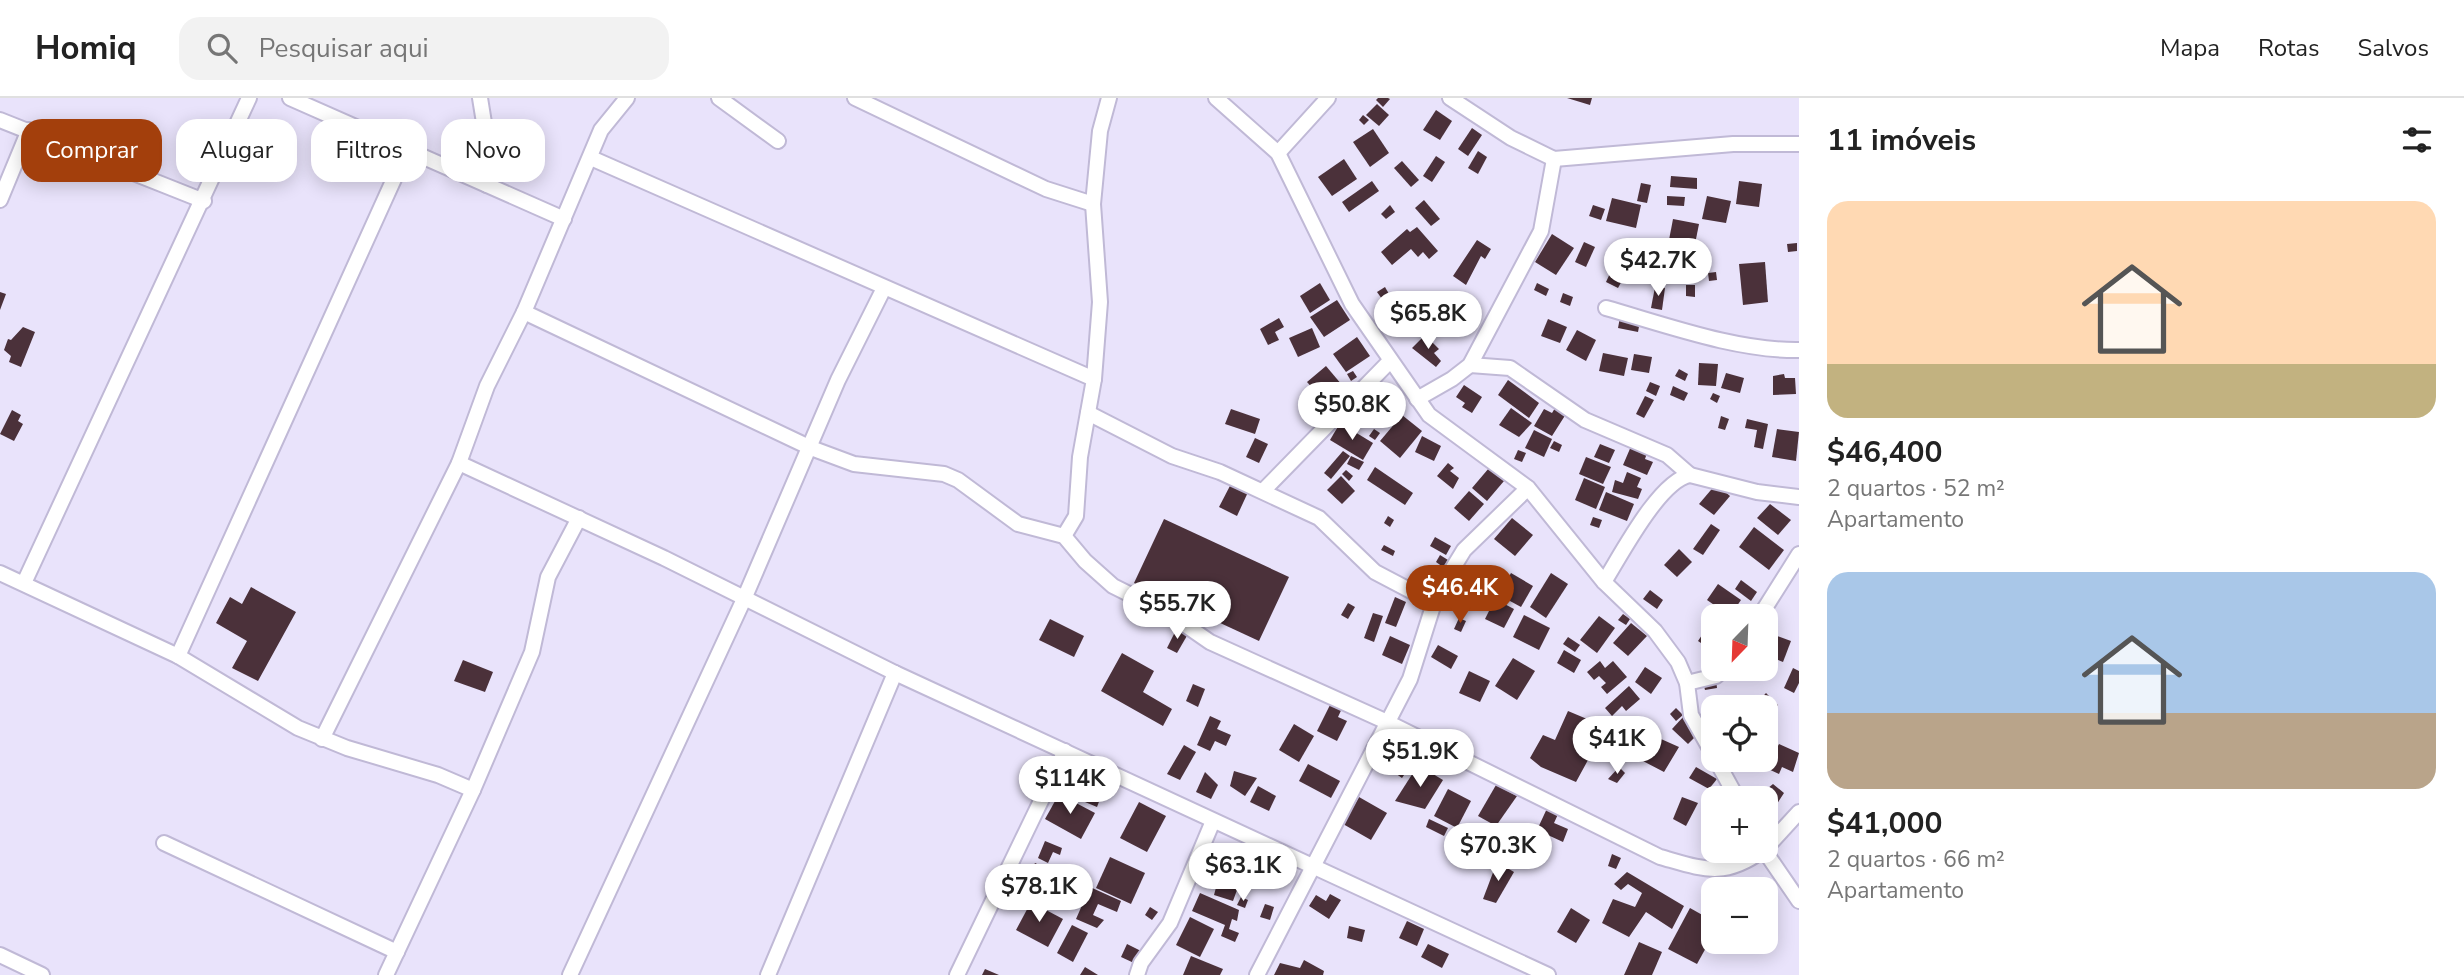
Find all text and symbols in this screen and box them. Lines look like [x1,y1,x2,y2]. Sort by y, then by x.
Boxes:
search box [179,17,669,80]
text: Homiq [35,26,137,71]
icon: search [203,29,241,67]
text: Pesquisar aqui [259,31,429,66]
text: Mapa [2160,32,2220,64]
text: Rotas [2258,32,2320,64]
text: Salvos [2358,32,2429,64]
chip: Comprar [21,119,162,182]
chip: Alugar [176,119,297,182]
chip: Filtros [311,119,427,182]
chip: Novo [441,119,545,182]
text: 11 imóveis [1827,120,1976,161]
icon: filters [2398,121,2436,159]
pin: $42.7K [1601,238,1715,298]
text: $42.7K [1620,245,1696,276]
icon: home [2069,246,2195,372]
pin: $65.8K [1371,292,1485,351]
text: $65.8K [1390,298,1466,329]
pin: $50.8K [1295,382,1409,442]
text: $50.8K [1314,389,1390,420]
text: $46,400 [1827,432,1942,473]
text: 2 quartos · 52 m² [1827,473,2005,504]
text: Apartamento [1827,504,1964,535]
pin: $46.4K [1403,566,1517,625]
text: $46.4K [1422,572,1498,603]
pin: $55.7K [1120,582,1234,641]
text: $55.7K [1139,588,1215,619]
north arrow [1701,604,1778,681]
map controls [1701,604,1778,954]
icon: home [2069,617,2195,743]
button: locate [1701,695,1778,772]
pin: $41K [1576,716,1658,776]
text: $41K [1589,723,1645,754]
pin: $51.9K [1363,730,1477,789]
text: $51.9K [1382,736,1458,767]
pin: $114K [1021,756,1119,816]
text: $114K [1035,763,1105,794]
button: + [1701,786,1778,863]
text: $41,000 [1827,803,1942,844]
pin: $70.3K [1441,824,1555,883]
text: $70.3K [1460,830,1536,861]
pin: $63.1K [1186,844,1300,903]
text: 2 quartos · 66 m² [1827,844,2005,875]
text: $63.1K [1205,850,1281,881]
pin: $78.1K [982,864,1096,924]
text: $78.1K [1001,871,1077,902]
text: Apartamento [1827,875,1964,906]
button: − [1701,877,1778,954]

